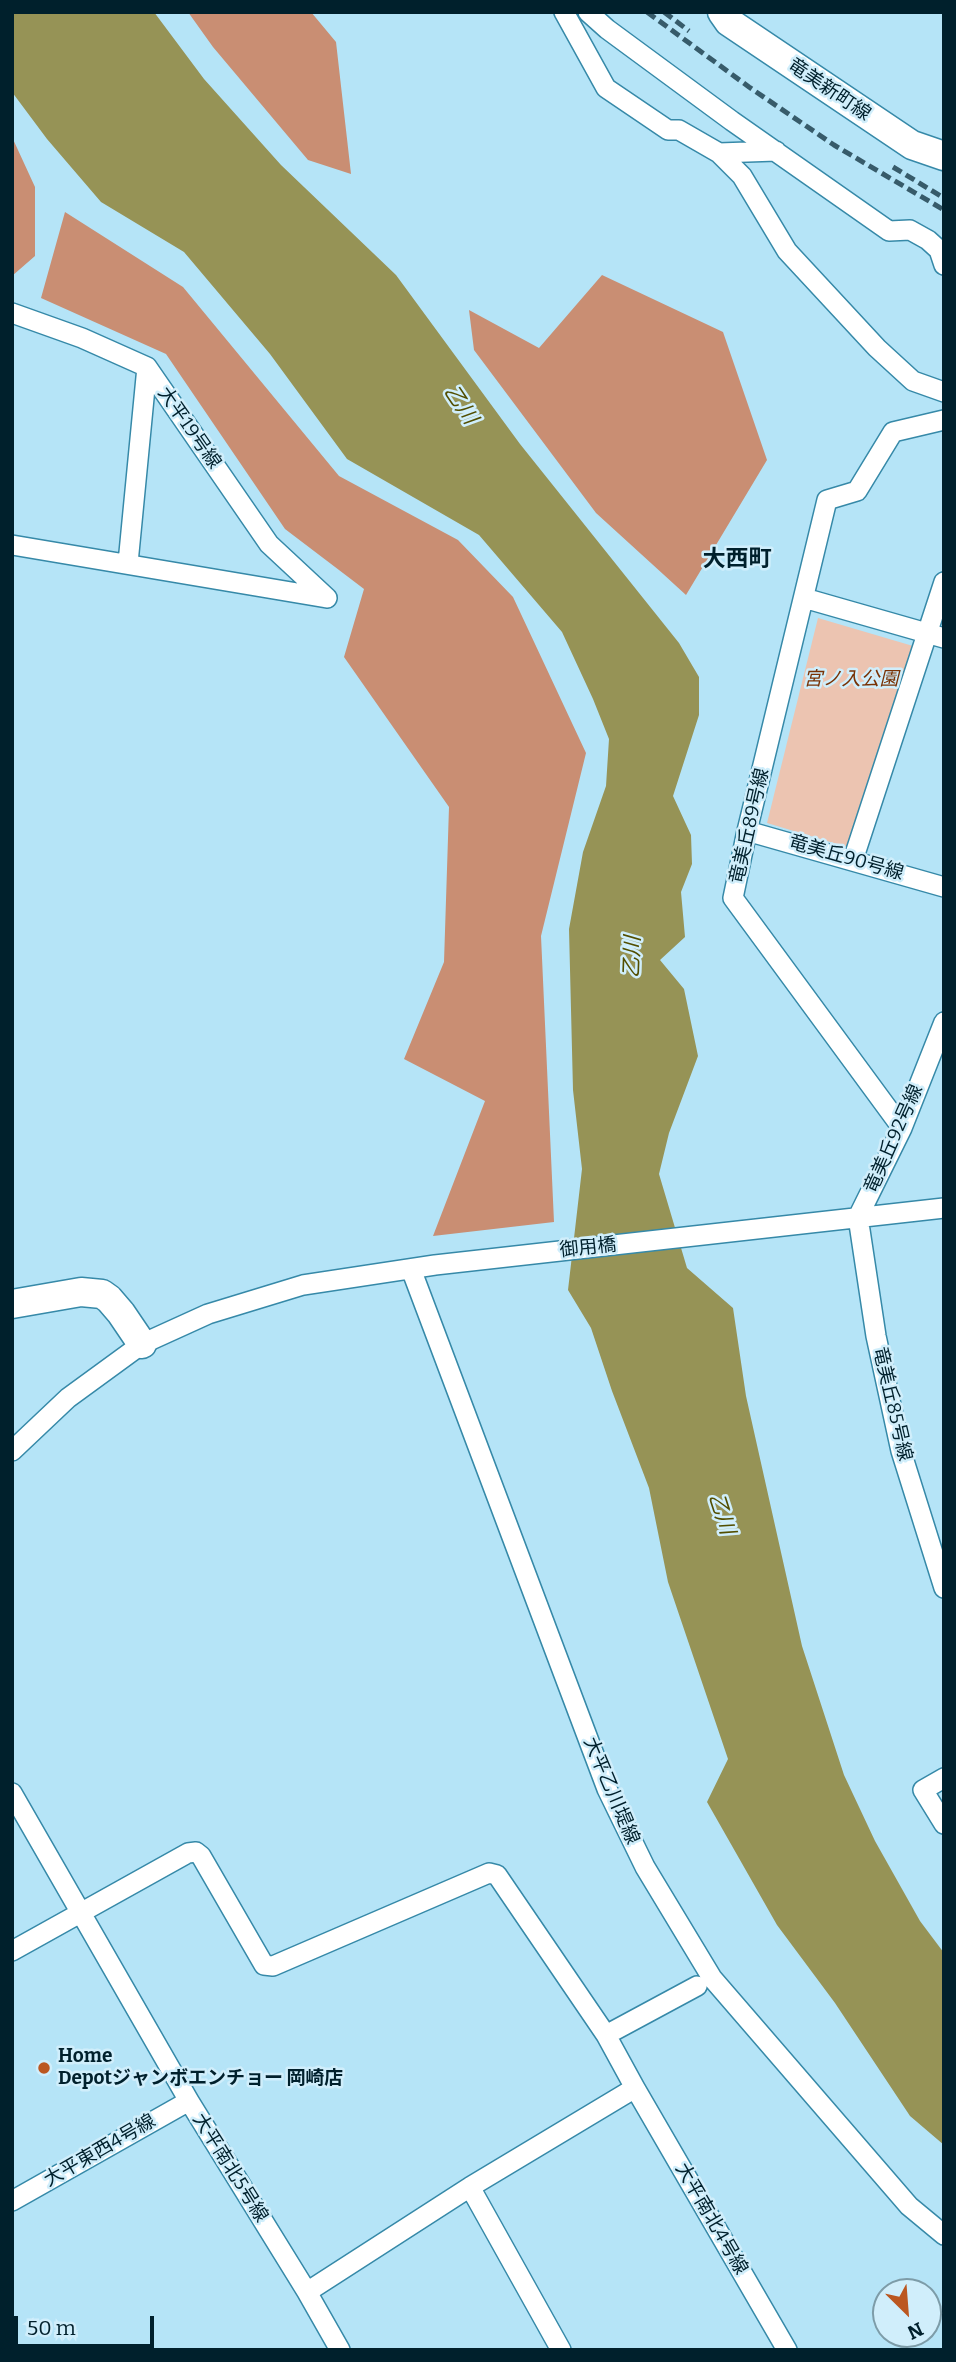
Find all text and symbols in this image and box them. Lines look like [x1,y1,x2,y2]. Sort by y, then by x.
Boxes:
street label: 竜美新町線 [783,54,875,126]
water label: 乙川 [438,381,482,429]
street label: 大平19号線 [152,383,226,473]
district label: 大西町 [703,546,771,574]
park label: 宮ノ入公園 [804,669,898,691]
street label: 竜美丘89号線 [726,766,774,886]
street label: 竜美丘90号線 [786,831,906,885]
water label: 乙川 [620,936,646,978]
street label: 竜美丘92号線 [860,1081,928,1197]
street label: 御用橋 [558,1234,618,1262]
street label: 竜美丘85号線 [868,1345,916,1463]
water label: 乙川 [703,1490,739,1538]
street label: 大平乙川堤線 [578,1734,644,1848]
place label: Home Depotジャンボエンチョー 岡崎店 [58,2046,343,2090]
marker: Home Depotジャンボエンチョー 岡崎店 [36,2060,52,2076]
street label: 大平南北5号線 [187,2109,273,2227]
street label: 大平東西4号線 [40,2110,160,2192]
street label: 大平南北4号線 [670,2159,752,2279]
north arrow [872,2278,942,2348]
scale bar [18,2302,158,2346]
text: 50 m [27,2315,76,2341]
text: N [904,2317,927,2344]

